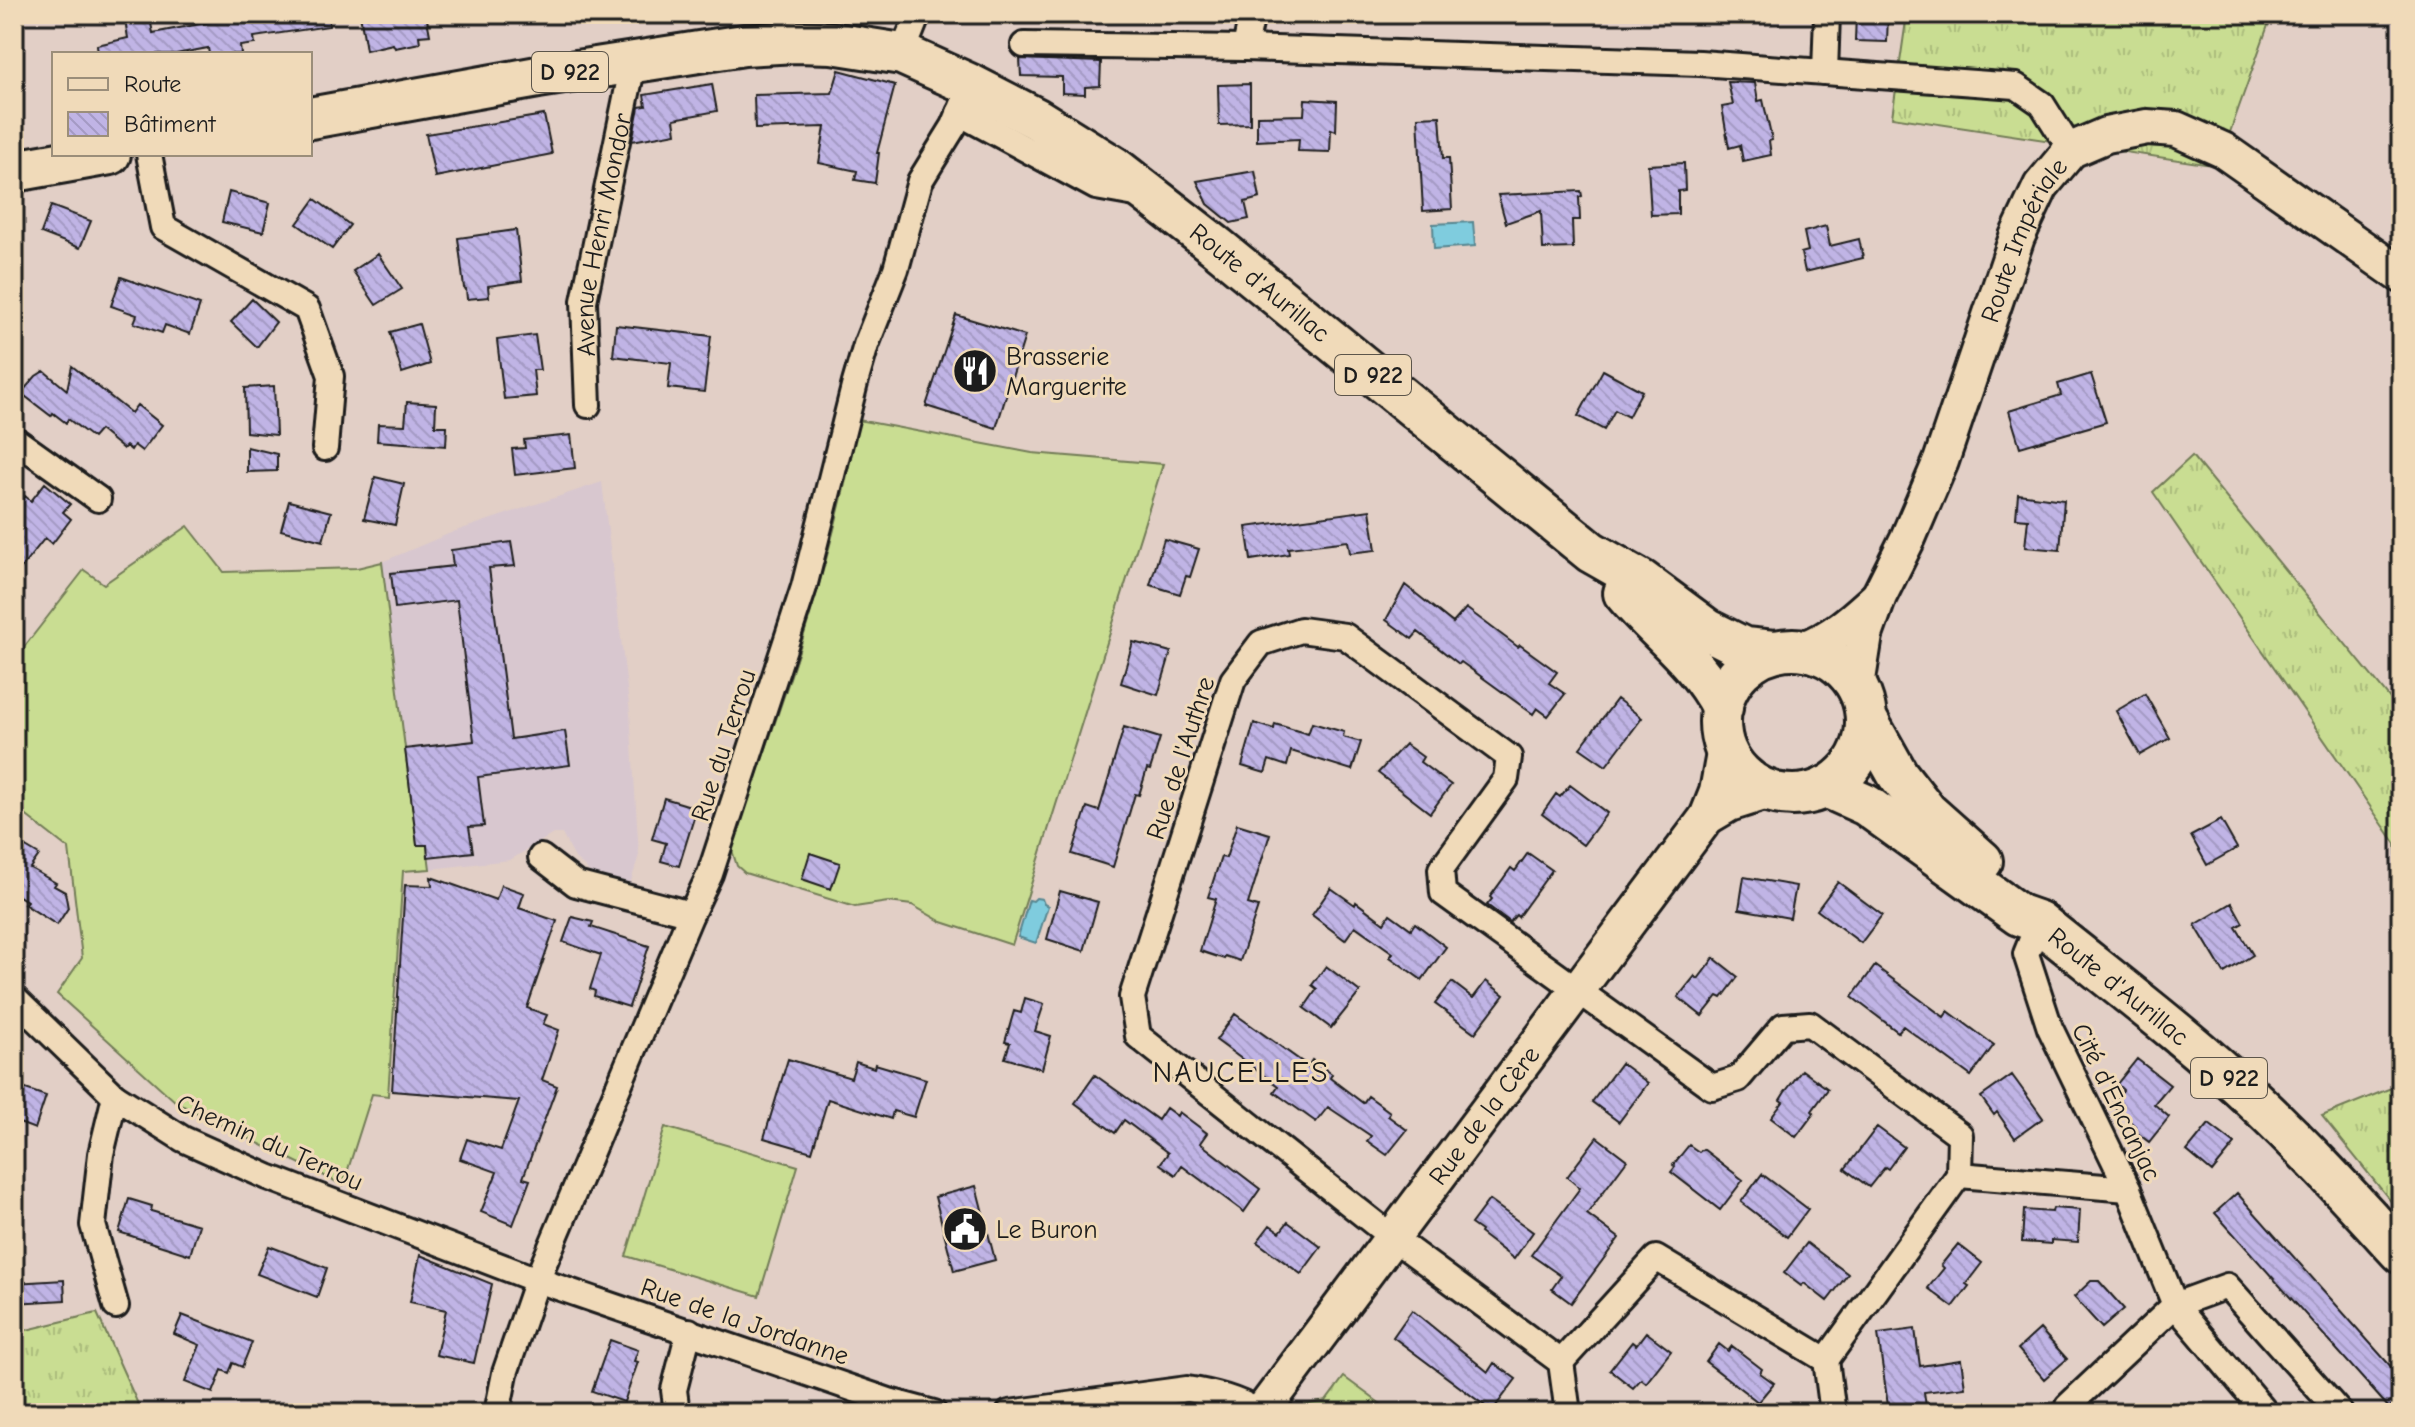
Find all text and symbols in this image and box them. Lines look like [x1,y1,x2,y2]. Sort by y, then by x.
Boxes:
legend [52,52,312,156]
road number: D 922 [532,52,608,92]
text: Route [124,70,181,98]
text: Bâtiment [124,110,217,138]
street label: Avenue Henri Mondor [570,110,639,357]
street label: Route Impériale [1975,152,2074,326]
street label: Route d'Aurillac [1184,218,1336,349]
place label: Brasserie Marguerite [1006,342,1127,402]
restaurant icon: Brasserie Marguerite [951,347,999,395]
road number: D 922 [1335,355,1411,395]
street label: Rue du Terrou [685,666,763,825]
street label: Rue de l'Authre [1141,673,1221,843]
street label: Route d'Aurillac [2042,922,2195,1052]
street label: Cité d'Encanjac [2065,1019,2167,1186]
street label: Rue de la Cère [1423,1040,1546,1191]
district label: NAUCELLES [1152,1055,1330,1090]
road number: D 922 [2191,1058,2267,1098]
street label: Chemin du Terrou [172,1088,367,1197]
public building icon: Le Buron [941,1205,989,1253]
place label: Le Buron [996,1215,1098,1245]
street label: Rue de la Jordanne [637,1272,853,1372]

